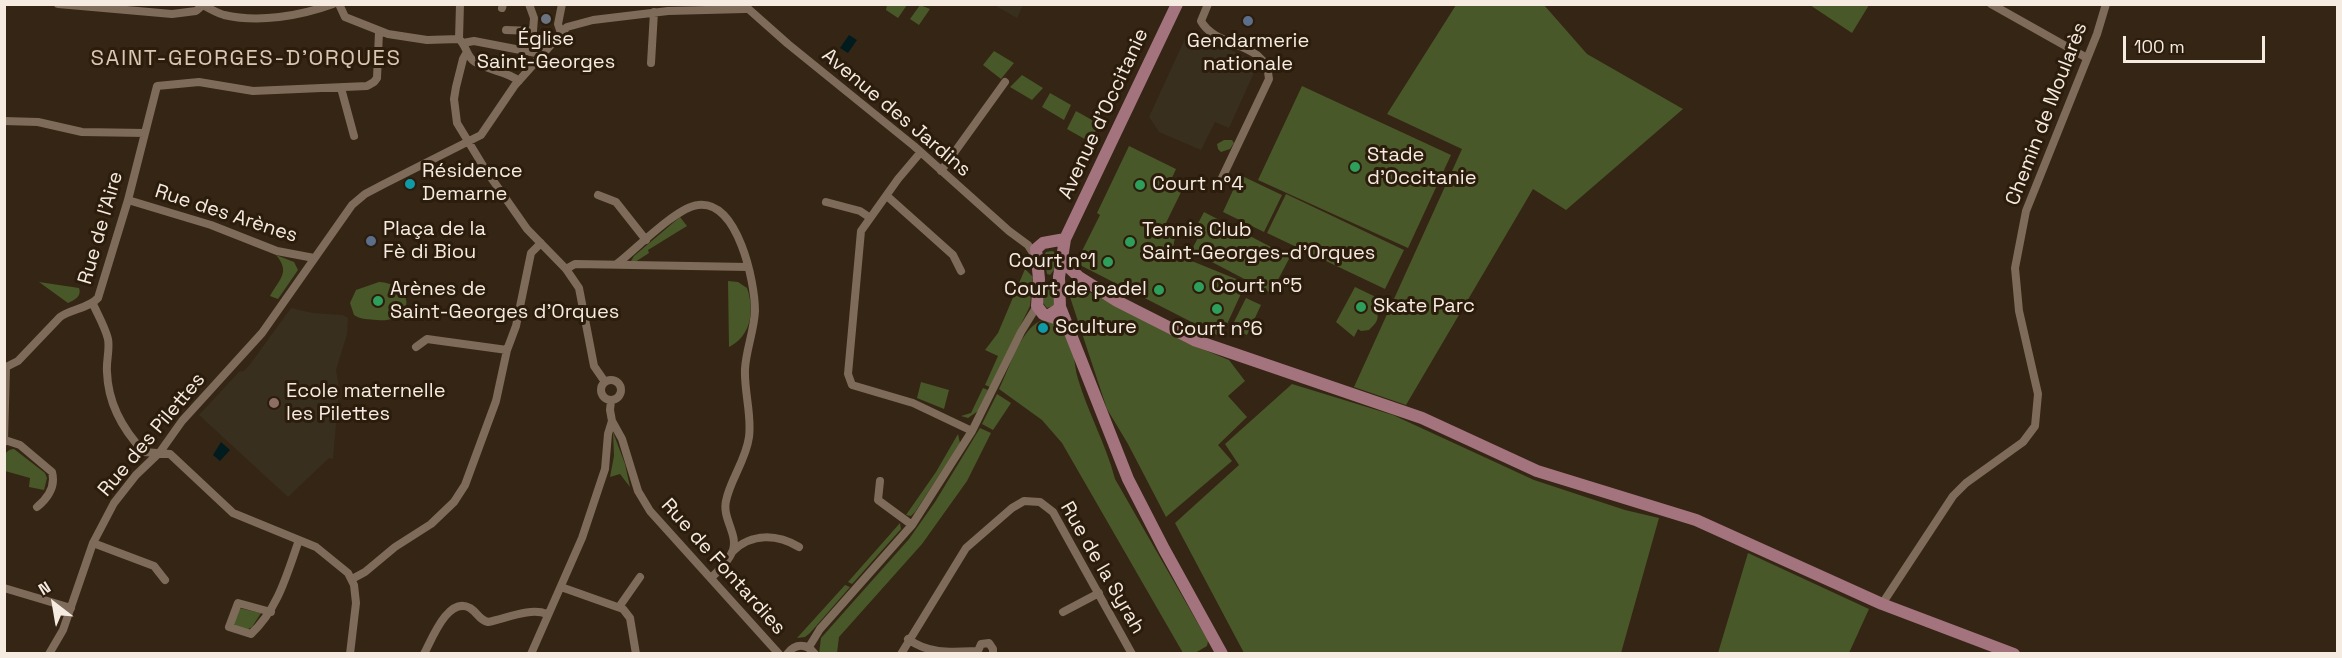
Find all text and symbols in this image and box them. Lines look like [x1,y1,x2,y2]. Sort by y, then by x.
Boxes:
marker: Église Saint-Georges [539,12,553,26]
marker: Gendarmerie nationale [1241,14,1255,28]
street label: Chemin de Moularès [2001,19,2093,209]
scale bar [2126,24,2268,62]
street label: Avenue d'Occitanie [1054,25,1154,203]
place label: Église Saint-Georges [477,28,615,75]
place label: Gendarmerie nationale [1187,30,1309,77]
text: 100 m [2134,35,2185,58]
street label: Avenue des Jardins [817,44,975,182]
district label: SAINT-GEORGES-D'ORQUES [91,46,401,72]
place label: Stade d'Occitanie [1367,144,1477,191]
place label: Résidence Demarne [422,160,523,207]
marker: Stade d'Occitanie [1348,160,1362,174]
street label: Rue de l'Aire [73,169,129,287]
place label: Court n°4 [1152,173,1244,197]
marker: Résidence Demarne [403,177,417,191]
marker: Court n°4 [1133,178,1147,192]
street label: Rue des Arènes [152,180,300,248]
place label: Plaça de la Fè di Biou [383,218,486,265]
place label: Tennis Club Saint-Georges-d'Orques [1142,219,1375,266]
marker: Plaça de la Fè di Biou [364,234,378,248]
marker: Tennis Club Saint-Georges-d'Orques [1123,235,1137,249]
place label: Court n°1 [1008,250,1096,274]
marker: Court n°1 [1101,255,1115,269]
place label: Court n°5 [1211,275,1302,299]
place label: Arènes de Saint-Georges d'Orques [390,278,619,325]
place label: Court de padel [1004,278,1147,302]
marker: Court n°5 [1192,280,1206,294]
marker: Court de padel [1152,283,1166,297]
marker: Arènes de Saint-Georges d'Orques [371,294,385,308]
place label: Skate Parc [1373,295,1475,319]
marker: Skate Parc [1354,300,1368,314]
marker: Court n°6 [1210,302,1224,316]
place label: Sculture [1055,316,1137,340]
place label: Court n°6 [1171,318,1263,342]
marker: Sculture [1036,321,1050,335]
street label: Rue des Pilettes [93,368,211,502]
place label: Ecole maternelle les Pilettes [286,380,445,427]
marker: Ecole maternelle les Pilettes [267,396,281,410]
street label: Rue de Fontardies [656,494,790,640]
street label: Rue de la Syrah [1054,498,1150,638]
north arrow [24,574,84,634]
text: N [34,576,54,600]

